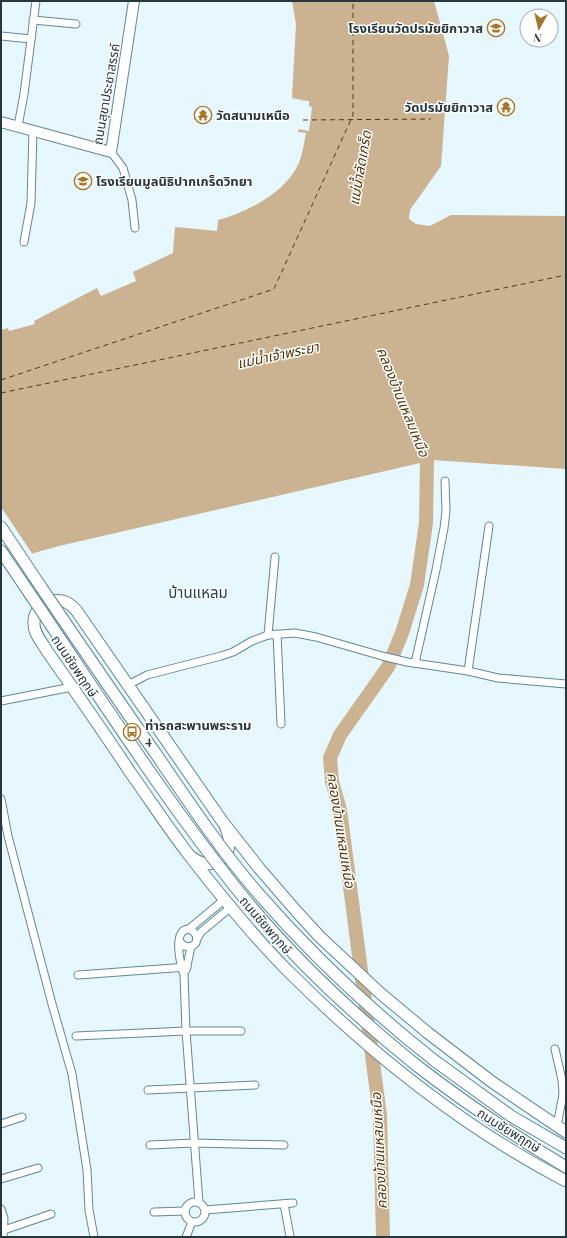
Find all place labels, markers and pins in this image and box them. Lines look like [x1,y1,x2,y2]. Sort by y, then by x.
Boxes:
school or university icon: โรงเรียนวัดปรมัยยิกาวาส [486,18,506,38]
place label: โรงเรียนวัดปรมัยยิกาวาส [348,19,483,36]
temple icon: วัดปรมัยยิกาวาส [496,97,516,117]
place label: วัดปรมัยยิกาวาส [405,98,493,115]
temple icon: วัดสนามเหนือ [193,105,213,125]
place label: วัดสนามเหนือ [216,106,290,123]
school or university icon: โรงเรียนมูลนิธิปากเกร็ดวิทยา [73,171,93,191]
place label: โรงเรียนมูลนิธิปากเกร็ดวิทยา [96,172,252,190]
place label: ท่ารถสะพานพระราม 4 [145,716,252,748]
bus stop icon: ท่ารถสะพานพระราม 4 [122,722,142,742]

